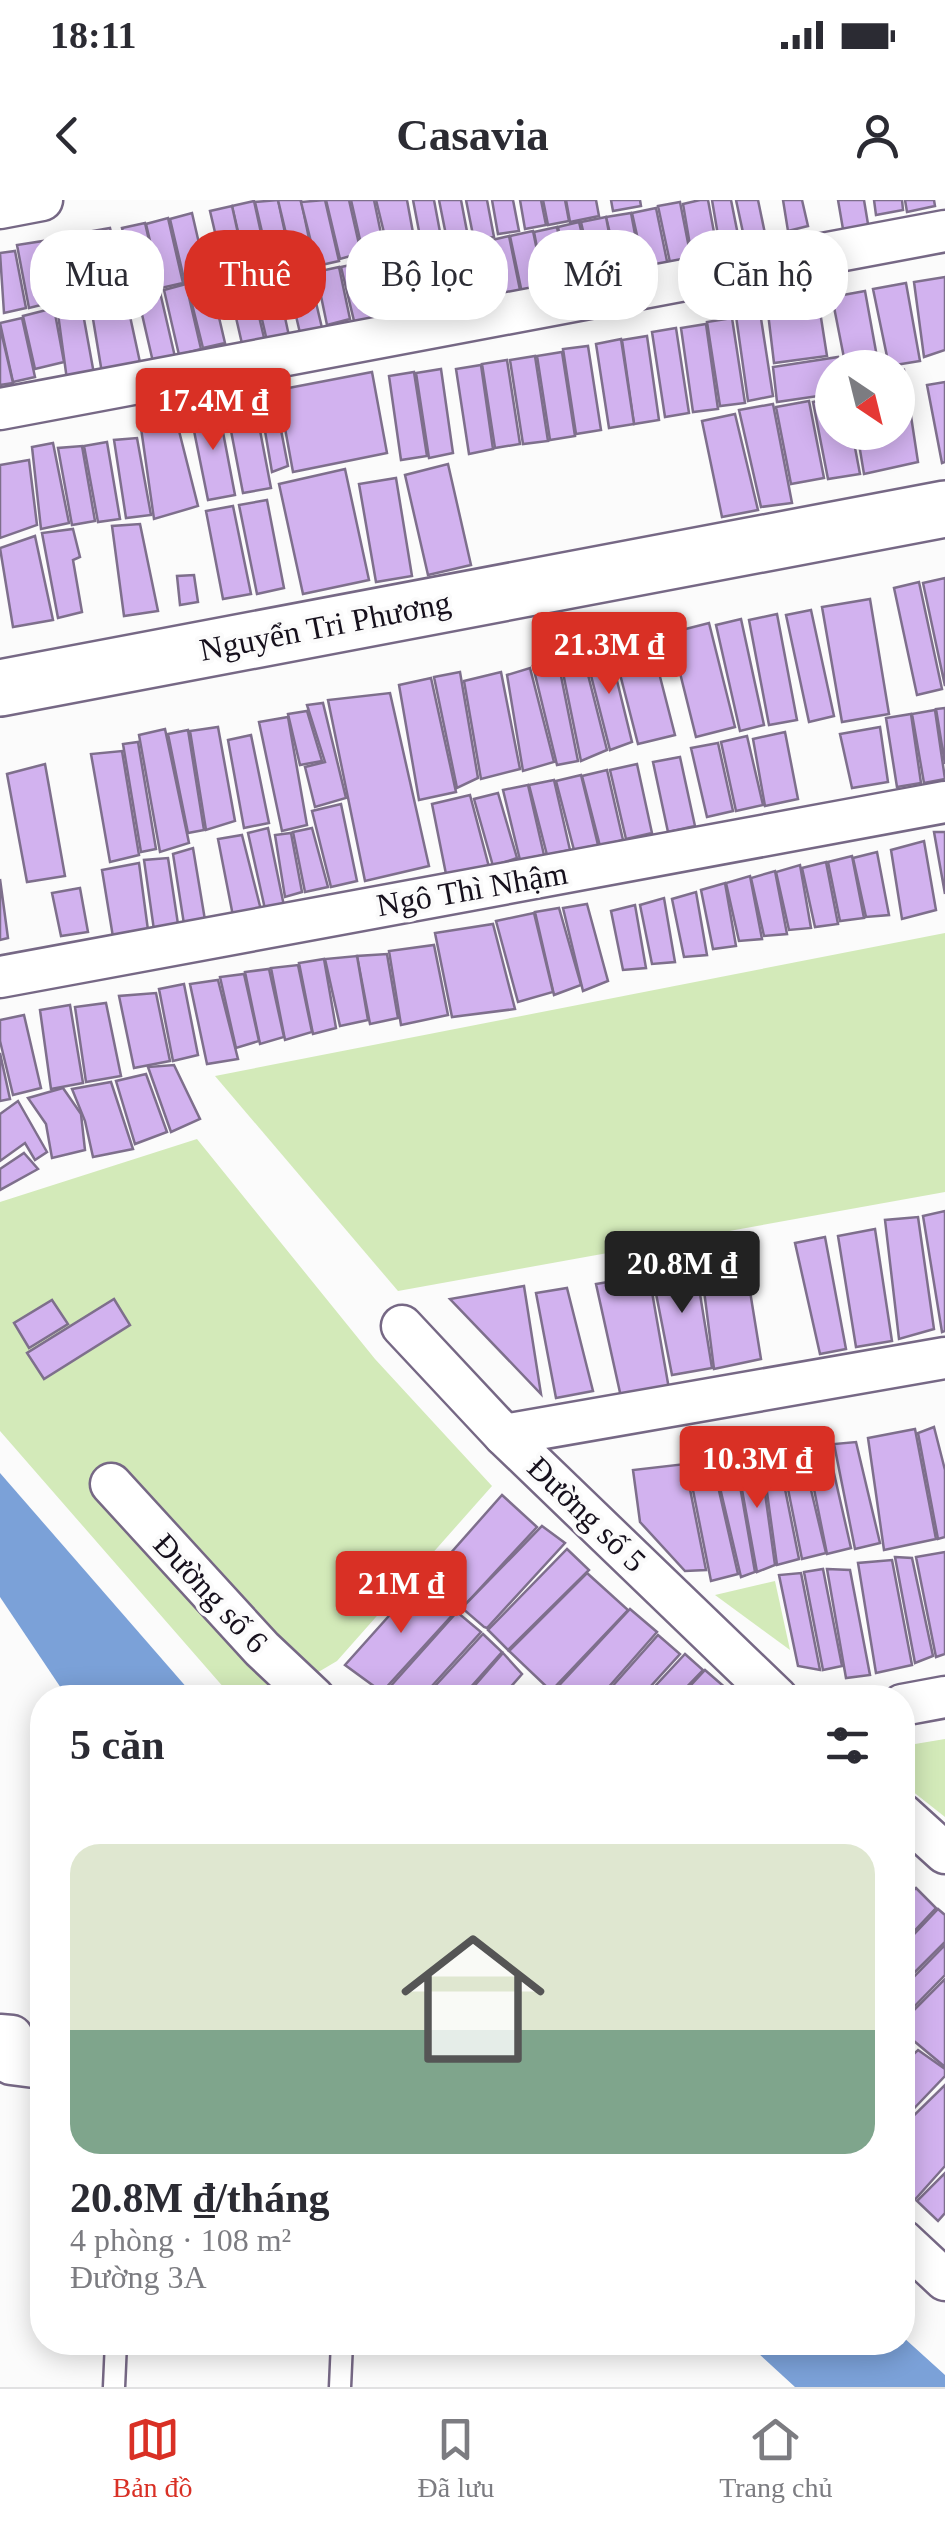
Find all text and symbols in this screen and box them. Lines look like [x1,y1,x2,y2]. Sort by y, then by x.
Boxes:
text: 18:11 [50,14,137,56]
icon: back [40,108,95,163]
icon: person [850,108,905,163]
text: Casavia [396,110,549,160]
chip: Mua [30,230,164,320]
chip: Thuê [184,230,326,320]
chip: Bộ lọc [346,230,508,320]
chip: Mới [528,230,658,320]
chip: Căn hộ [678,230,848,320]
north arrow [815,350,915,450]
map controls [815,350,915,450]
pin: 17.4M ₫ [121,368,305,453]
text: 17.4M ₫ [158,382,268,418]
street label: Nguyển Tri Phương [197,584,453,668]
pin: 21.3M ₫ [517,612,701,697]
text: 21.3M ₫ [554,626,664,662]
street label: Ngô Thì Nhậm [374,854,570,923]
pin: 20.8M ₫ [590,1231,774,1316]
text: 20.8M ₫ [627,1245,737,1281]
pin: 10.3M ₫ [665,1426,849,1511]
text: 10.3M ₫ [702,1440,812,1476]
street label: Đường số 5 [521,1449,653,1579]
street label: Đường số 6 [147,1526,275,1660]
pin: 21M ₫ [331,1551,471,1636]
text: 21M ₫ [358,1565,444,1601]
icon: filters [820,1718,875,1773]
text: 5 căn [70,1722,165,1768]
icon: home [383,1909,563,2089]
text: 20.8M ₫/tháng [70,2175,330,2221]
text: 4 phòng · 108 m² [70,2222,291,2258]
text: Đường 3A [70,2259,206,2295]
tab: Bản đồ [112,2412,193,2504]
tab: Đã lưu [418,2412,494,2504]
tab: Trang chủ [719,2412,832,2504]

